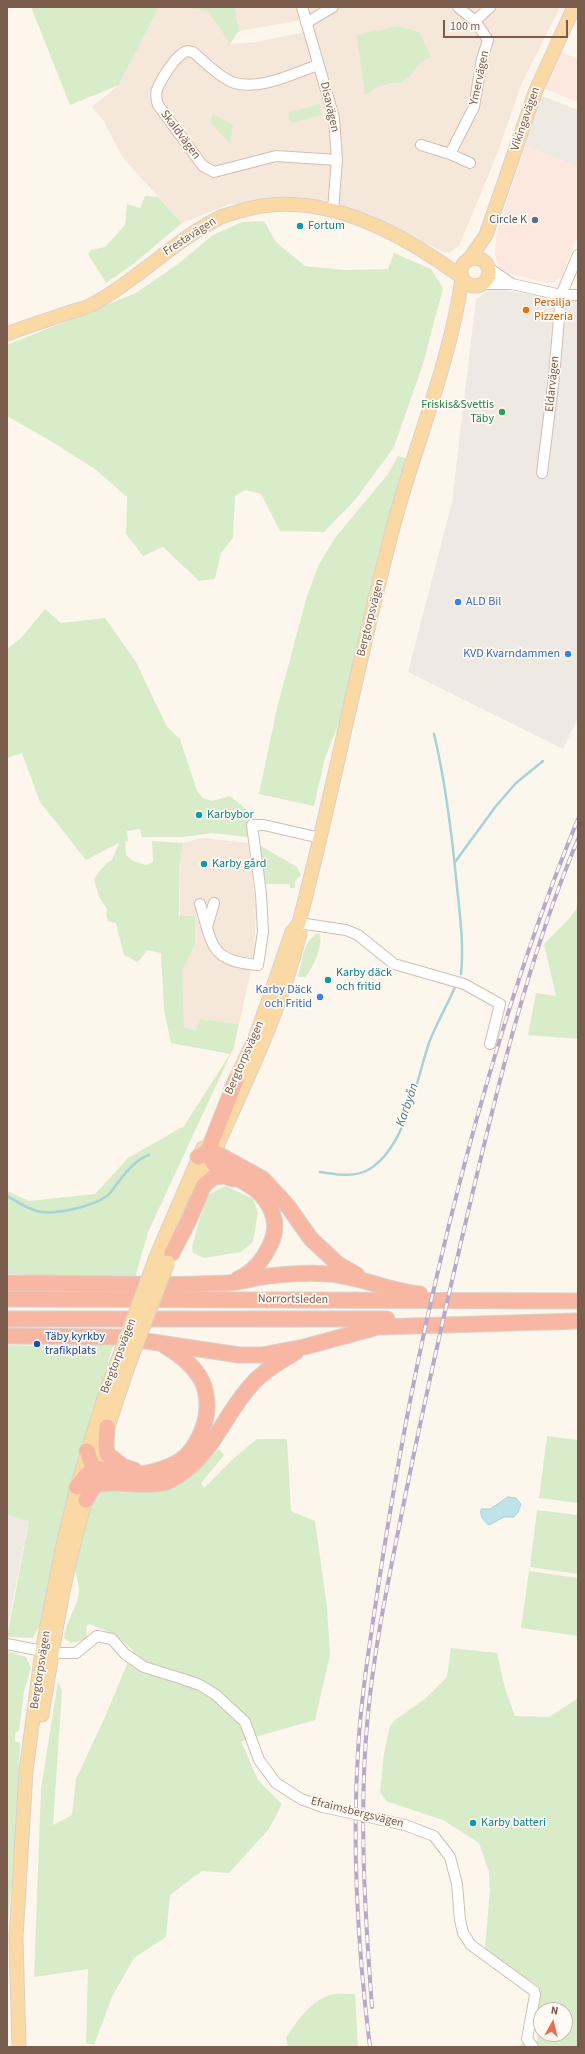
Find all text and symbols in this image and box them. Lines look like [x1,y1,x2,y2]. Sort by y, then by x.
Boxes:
scale bar [445,12,570,38]
text: 100 m [450,18,480,35]
street label: Ymervägen [467,49,493,107]
street label: Disavägen [316,80,342,134]
street label: Vikingavägen [508,85,544,153]
street label: Skaldvägen [157,108,203,162]
place label: Circle K [489,213,527,227]
street label: Frestavägen [161,215,219,259]
marker: Circle K [530,215,540,225]
place label: Fortum [308,219,345,233]
marker: Fortum [295,221,305,231]
place label: Persilja Pizzeria [534,296,573,324]
marker: Persilja Pizzeria [521,305,531,315]
street label: Eldarvägen [543,355,563,413]
place label: Friskis&Svettis Täby [421,398,494,426]
marker: Friskis&Svettis Täby [497,407,507,417]
street label: Bergtorpsvägen [354,578,388,658]
place label: ALD Bil [466,595,501,609]
marker: ALD Bil [453,597,463,607]
place label: KVD Kvarndammen [463,647,560,661]
marker: KVD Kvarndammen [563,649,573,659]
place label: Karbybor [207,808,254,822]
marker: Karbybor [194,810,204,820]
place label: Karby gård [212,857,266,871]
marker: Karby gård [199,859,209,869]
place label: Karby däck och fritid [336,966,392,994]
marker: Karby däck och fritid [323,975,333,985]
place label: Karby Däck och Fritid [255,983,312,1011]
marker: Karby Däck och Fritid [315,992,325,1002]
street label: Bergtorpsvägen [222,1019,268,1097]
water label: Karbyån [393,1081,423,1129]
street label: Norrortsleden [258,1292,328,1308]
street label: Bergtorpsvägen [98,1316,140,1396]
place label: Täby kyrkby trafikplats [45,1330,105,1358]
marker: Täby kyrkby trafikplats [32,1339,42,1349]
street label: Bergtorpsvägen [28,1630,54,1710]
street label: Efraimsbergsvägen [309,1794,405,1832]
place label: Karby batteri [481,1816,546,1830]
marker: Karby batteri [468,1818,478,1828]
north arrow [533,2002,573,2042]
text: N [550,2003,559,2019]

